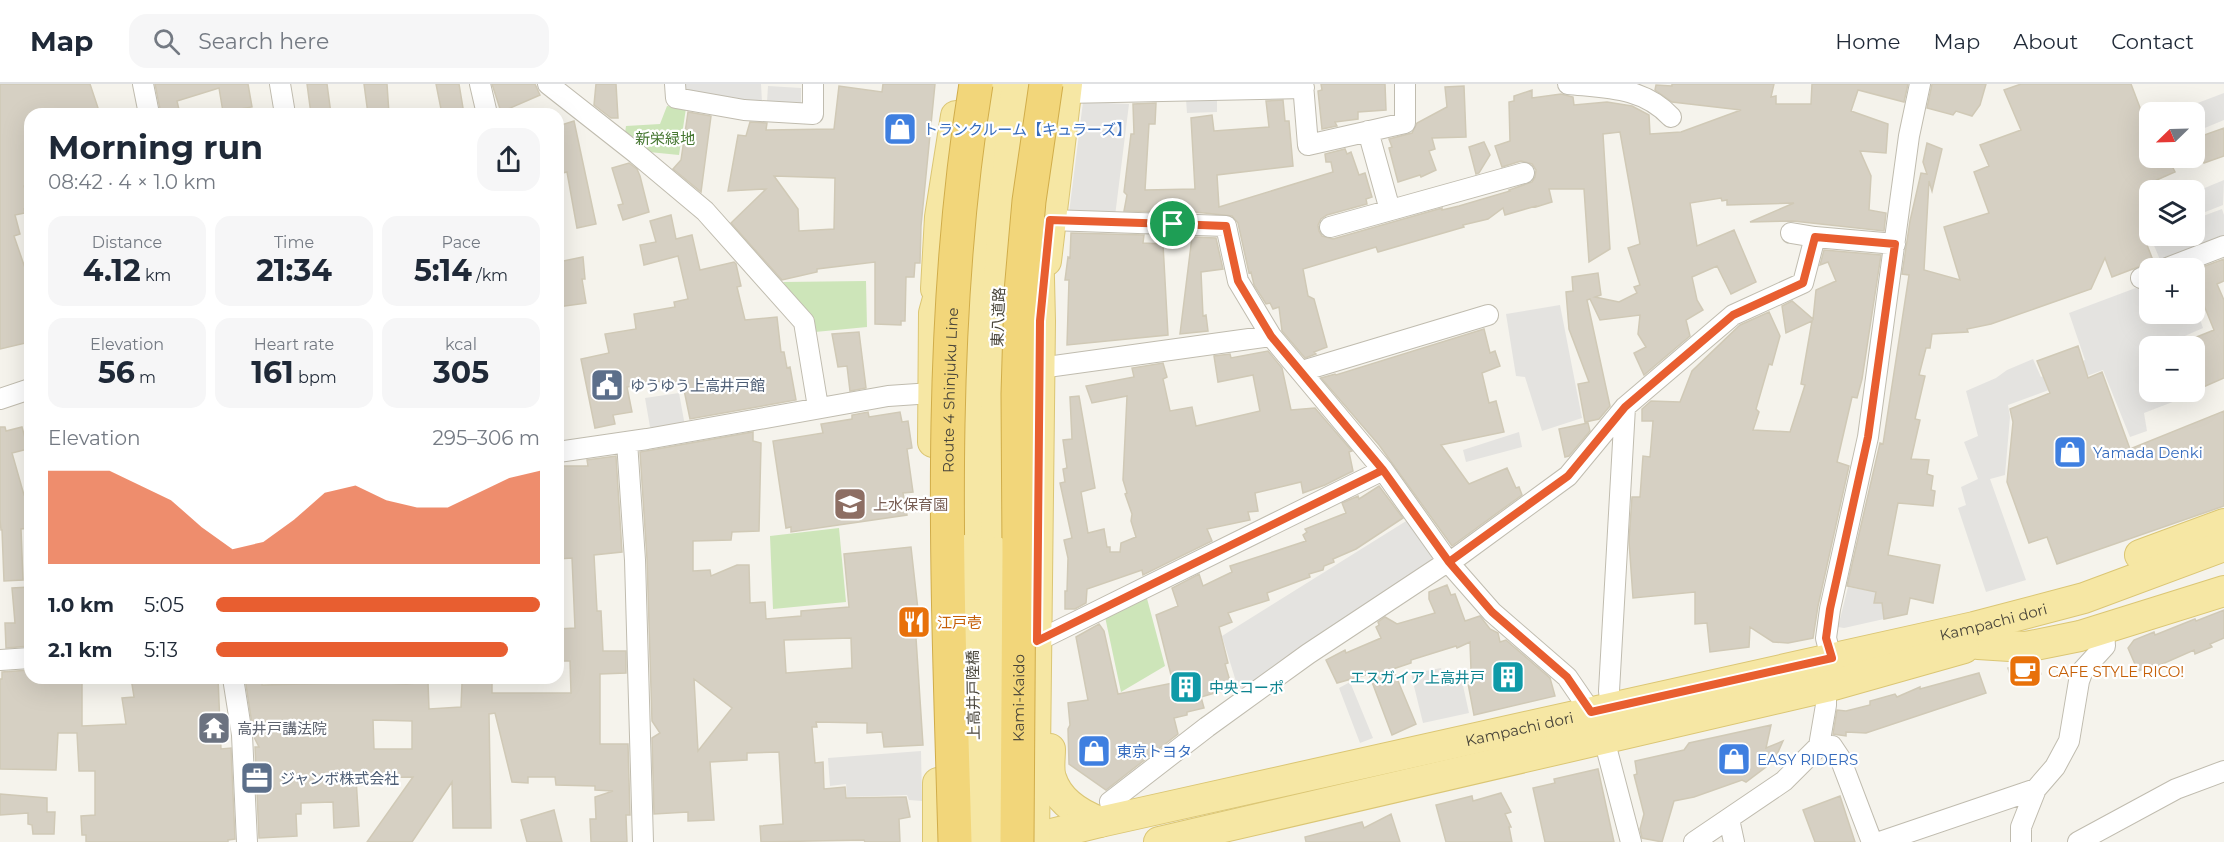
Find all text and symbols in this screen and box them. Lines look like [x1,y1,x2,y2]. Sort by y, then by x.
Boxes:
search box [129,14,549,68]
text: Map [30,24,93,58]
icon: search [150,25,183,58]
text: Search here [198,28,329,55]
text: Home [1835,29,1900,54]
text: Map [1933,29,1980,54]
text: About [2013,29,2078,54]
text: Contact [2111,29,2194,54]
north arrow [2139,102,2205,168]
map controls [2139,102,2205,402]
shop icon: トランクルーム【キュラーズ】 [882,111,918,147]
place label: トランクルーム【キュラーズ】 [923,120,1131,139]
text: Morning run [48,127,263,167]
button: share [477,128,540,191]
park label: 新栄緑地 [635,129,695,148]
text: 08:42 · 4 × 1.0 km [48,170,216,194]
button: layers [2139,180,2205,246]
pin [1147,198,1198,249]
icon: arrive [1156,207,1189,240]
text: Distance [92,233,162,252]
text: Time [274,233,314,252]
text: Pace [441,233,481,252]
text: 4.12 [83,252,141,289]
text: 21:34 [256,252,332,289]
text: 5:14 [414,252,472,289]
button: + [2139,258,2205,324]
text: km [141,266,171,285]
text: /km [472,266,508,285]
street label: 東八道路 [987,287,1009,347]
street label: Route 4 Shinjuku Line [938,307,962,473]
text: Elevation [90,335,164,354]
text: Heart rate [254,335,334,354]
text: kcal [445,335,477,354]
button: − [2139,336,2205,402]
text: 56 [98,354,135,391]
text: 161 [251,354,294,391]
text: 305 [433,354,489,391]
public building icon: ゆうゆう上高井戸館 [589,367,625,403]
text: m [135,368,156,387]
text: bpm [294,368,337,387]
place label: ゆうゆう上高井戸館 [630,376,765,395]
text: Elevation [48,426,140,450]
text: 295–306 m [432,426,540,450]
shop icon: Yamada Denki [2052,434,2088,470]
place label: Yamada Denki [2093,443,2203,462]
school or university icon: 上水保育園 [832,486,868,522]
place label: 上水保育園 [873,495,948,514]
text: 1.0 km [48,593,114,617]
text: 5:05 [144,593,184,617]
street label: Kampachi dori [1938,599,2049,644]
restaurant icon: 江戸壱 [896,604,932,640]
place label: 江戸壱 [937,613,982,632]
text: 2.1 km [48,638,112,662]
text: 5:13 [144,638,178,662]
street label: 上高井戸陸橋 [963,650,983,740]
cafe icon: CAFE STYLE RICO! [2007,653,2043,689]
street label: Kami-Kaido [1008,654,1028,742]
building icon: エスガイア上高井戸 [1490,659,1526,695]
place label: CAFE STYLE RICO! [2048,662,2184,681]
place label: エスガイア上高井戸 [1350,668,1485,687]
building icon: 中央コーポ [1168,669,1204,705]
place label: 中央コーポ [1209,678,1284,697]
street label: Kampachi dori [1463,707,1575,750]
temple icon: 高井戸講法院 [196,710,232,746]
place label: 高井戸講法院 [237,719,327,738]
shop icon: 東京トヨタ [1076,733,1112,769]
shop icon: EASY RIDERS [1716,741,1752,777]
place label: 東京トヨタ [1117,742,1192,761]
place label: EASY RIDERS [1757,750,1858,769]
office icon: ジャンボ株式会社 [239,760,275,796]
place label: ジャンボ株式会社 [280,769,399,788]

